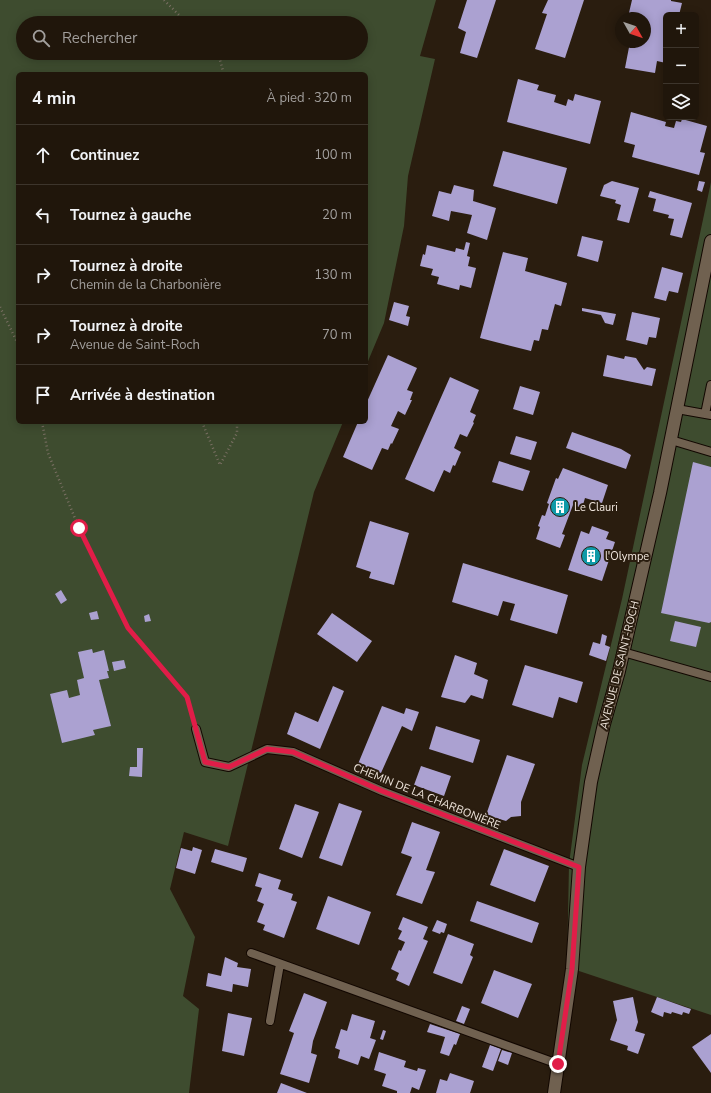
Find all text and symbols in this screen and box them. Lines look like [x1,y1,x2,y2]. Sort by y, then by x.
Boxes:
north arrow [615,12,651,48]
map controls [663,12,699,120]
button: + [663,12,699,48]
search box [16,16,368,60]
icon: search [30,27,52,49]
text: Rechercher [62,28,137,48]
button: − [663,48,699,84]
button: layers [663,84,699,120]
text: 4 min [32,87,76,110]
text: À pied · 320 m [267,89,352,107]
icon: ahead [32,144,54,166]
text: Continuez [70,145,139,165]
text: 100 m [314,146,352,164]
icon: left [32,204,54,226]
text: Tournez à gauche [70,205,192,225]
text: 20 m [322,206,352,224]
text: Tournez à droite [70,256,183,276]
icon: right [32,264,54,286]
text: 130 m [314,266,352,284]
text: Chemin de la Charbonière [70,276,221,294]
text: Tournez à droite [70,316,183,336]
icon: right [32,324,54,346]
text: 70 m [322,326,352,344]
text: Avenue de Saint-Roch [70,336,200,354]
icon: arrive [32,384,54,406]
text: Arrivée à destination [70,385,215,405]
building icon: Le Clauri [549,496,571,518]
place label: Le Clauri [574,500,618,515]
route start [70,519,88,537]
building icon: l'Olympe [580,545,602,567]
place label: l'Olympe [605,549,649,564]
street label: AVENUE DE SAINT-ROCH [596,599,643,731]
street label: CHEMIN DE LA CHARBONIÈRE [351,759,503,833]
route end [549,1055,567,1073]

